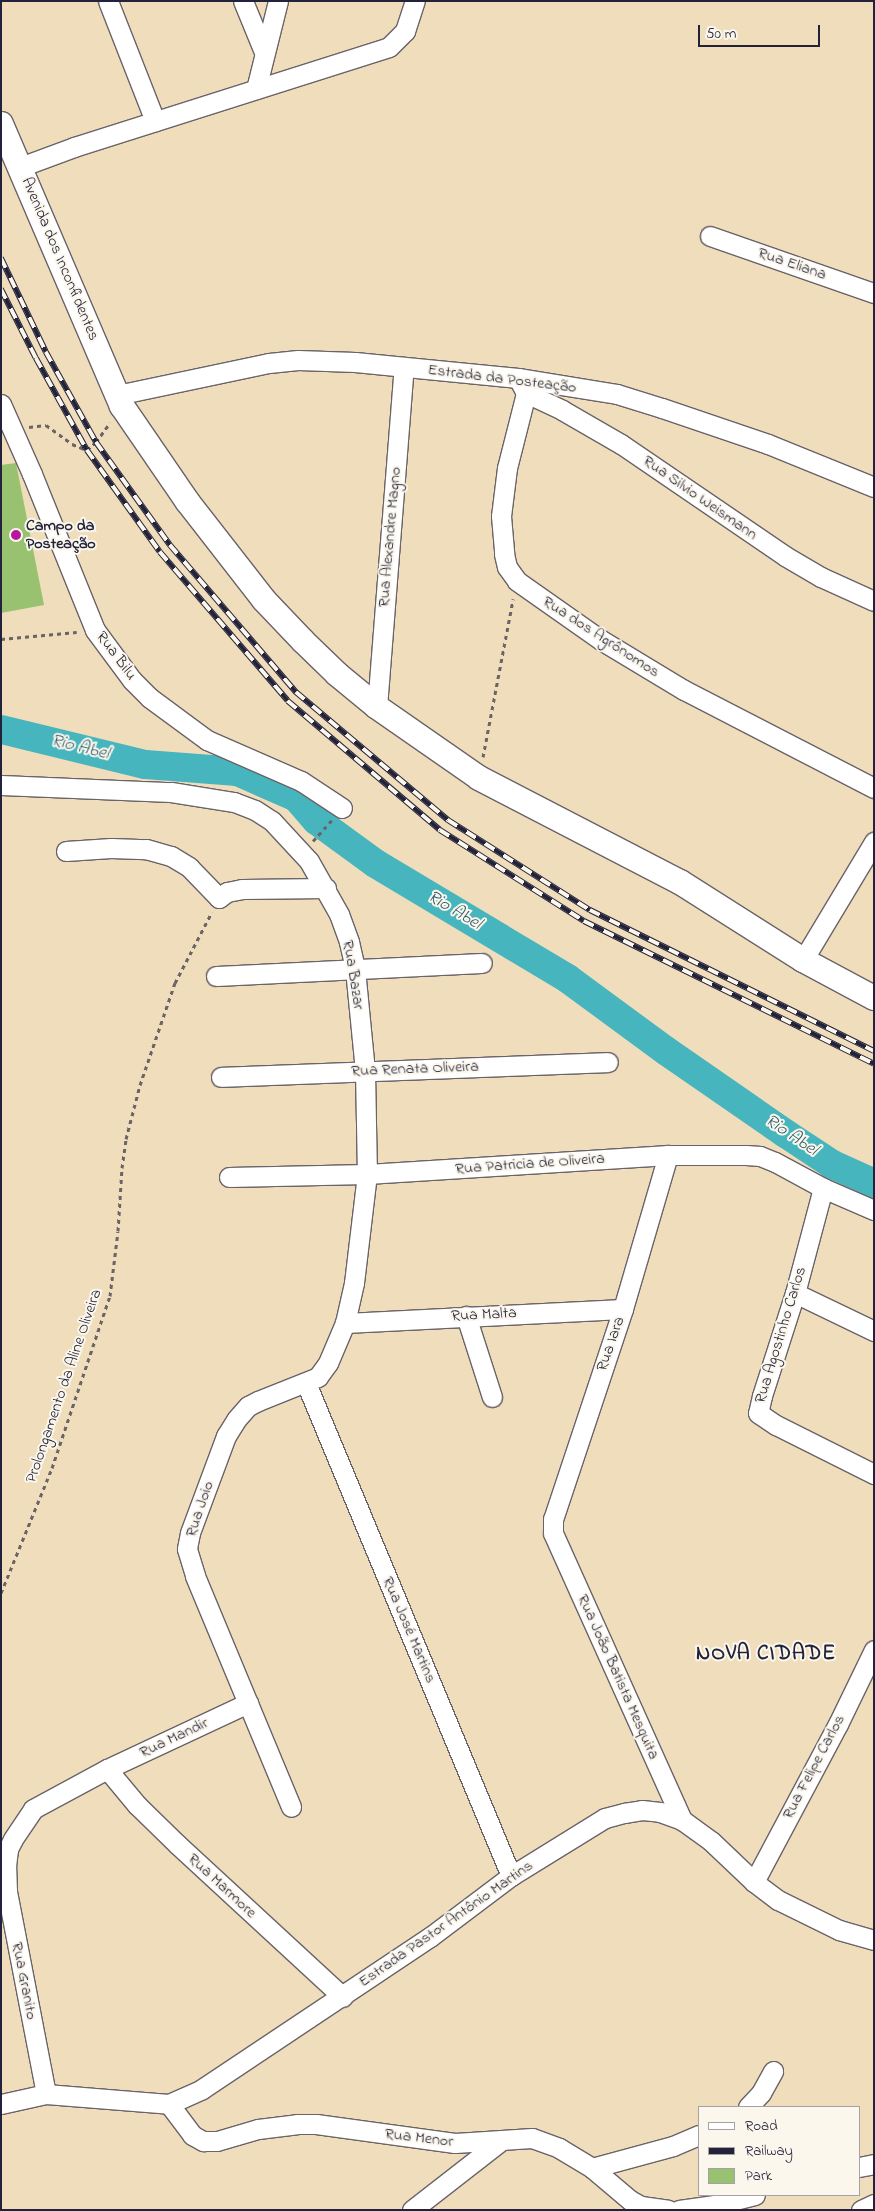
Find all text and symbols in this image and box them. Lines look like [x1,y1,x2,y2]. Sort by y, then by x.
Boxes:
scale bar [700,15,822,47]
text: 50 m [706,23,736,45]
street label: Avenida dos Inconfidentes [17,174,103,344]
street label: Rua Eliana [755,243,829,285]
street label: Estrada da Posteação [427,360,577,398]
street label: Rua Silvio Weismann [639,451,761,545]
street label: Rua Alexandre Magno [374,466,406,608]
place label: Campo da Posteação [26,516,95,554]
marker: Campo da Posteação [10,529,22,541]
street label: Rua dos Agrônomos [539,592,663,682]
street label: Rua Bilu [91,628,141,684]
water label: Rio Abel [49,730,111,766]
water label: Rio Abel [423,887,485,935]
street label: Rua Bazar [338,939,368,1011]
street label: Rua Renata Oliveira [351,1057,479,1081]
water label: Rio Abel [761,1111,821,1161]
street label: Rua Patricia de Oliveira [455,1149,605,1179]
street label: Rua Agostinho Carlos [751,1264,811,1406]
street label: Prolongamento da Aline Oliveira [22,1287,106,1485]
street label: Rua Malta [451,1304,517,1326]
street label: Rua Iara [593,1314,629,1374]
street label: Rua Joio [181,1478,219,1540]
street label: Rua José Martins [378,1574,440,1686]
street label: Rua João Batista Mesquita [573,1591,663,1763]
district label: NOVA CIDADE [695,1641,837,1667]
street label: Rua Felipe Carlos [779,1712,849,1822]
street label: Rua Mandir [137,1714,211,1762]
street label: Rua Marmore [184,1849,260,1923]
street label: Estrada Pastor Antônio Martins [355,1856,537,1992]
street label: Rua Granito [7,1941,41,2021]
legend [698,2106,860,2196]
text: Road [745,2115,778,2137]
street label: Rua Menor [384,2124,454,2152]
text: Railway [745,2140,793,2162]
text: Park [745,2165,772,2187]

